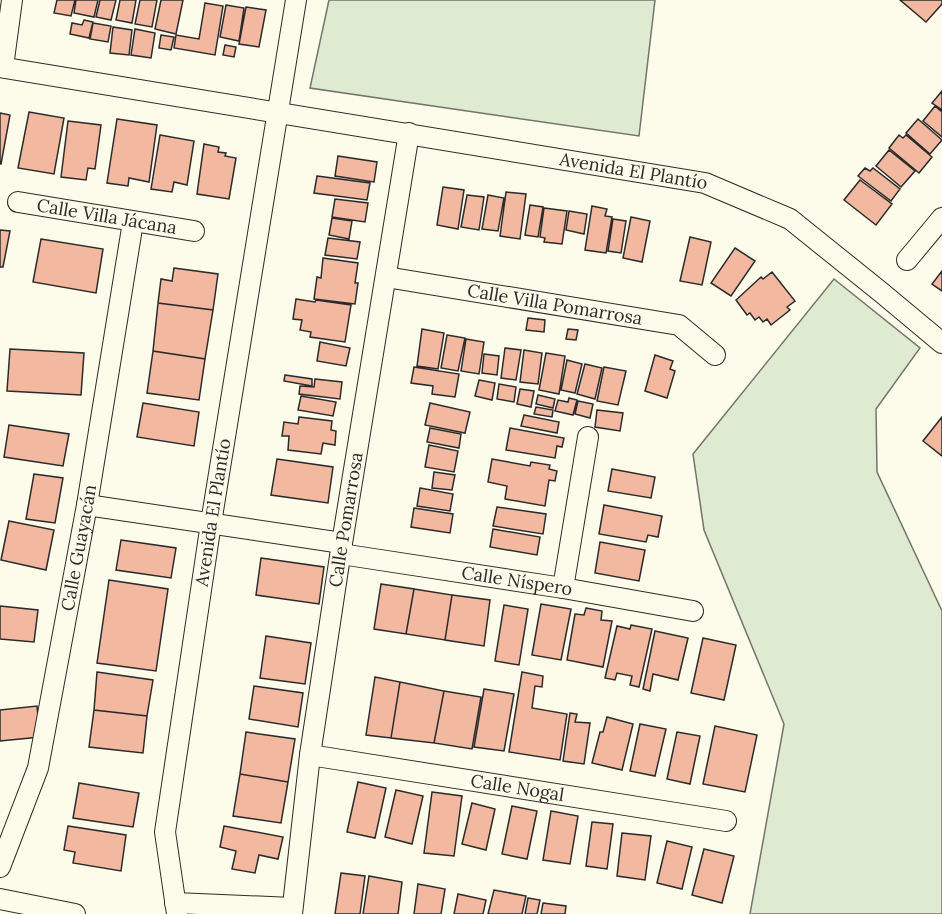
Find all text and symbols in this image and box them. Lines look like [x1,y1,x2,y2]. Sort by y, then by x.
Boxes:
street label: Avenida El Plantío [557,147,709,194]
street label: Calle Villa Jácana [35,193,179,239]
street label: Calle Villa Pomarrosa [466,279,644,330]
street label: Avenida El Plantío [190,437,236,589]
street label: Calle Pomarrosa [323,450,368,589]
street label: Calle Guayacán [55,483,101,613]
street label: Calle Níspero [460,561,574,600]
street label: Calle Nogal [469,769,566,806]

